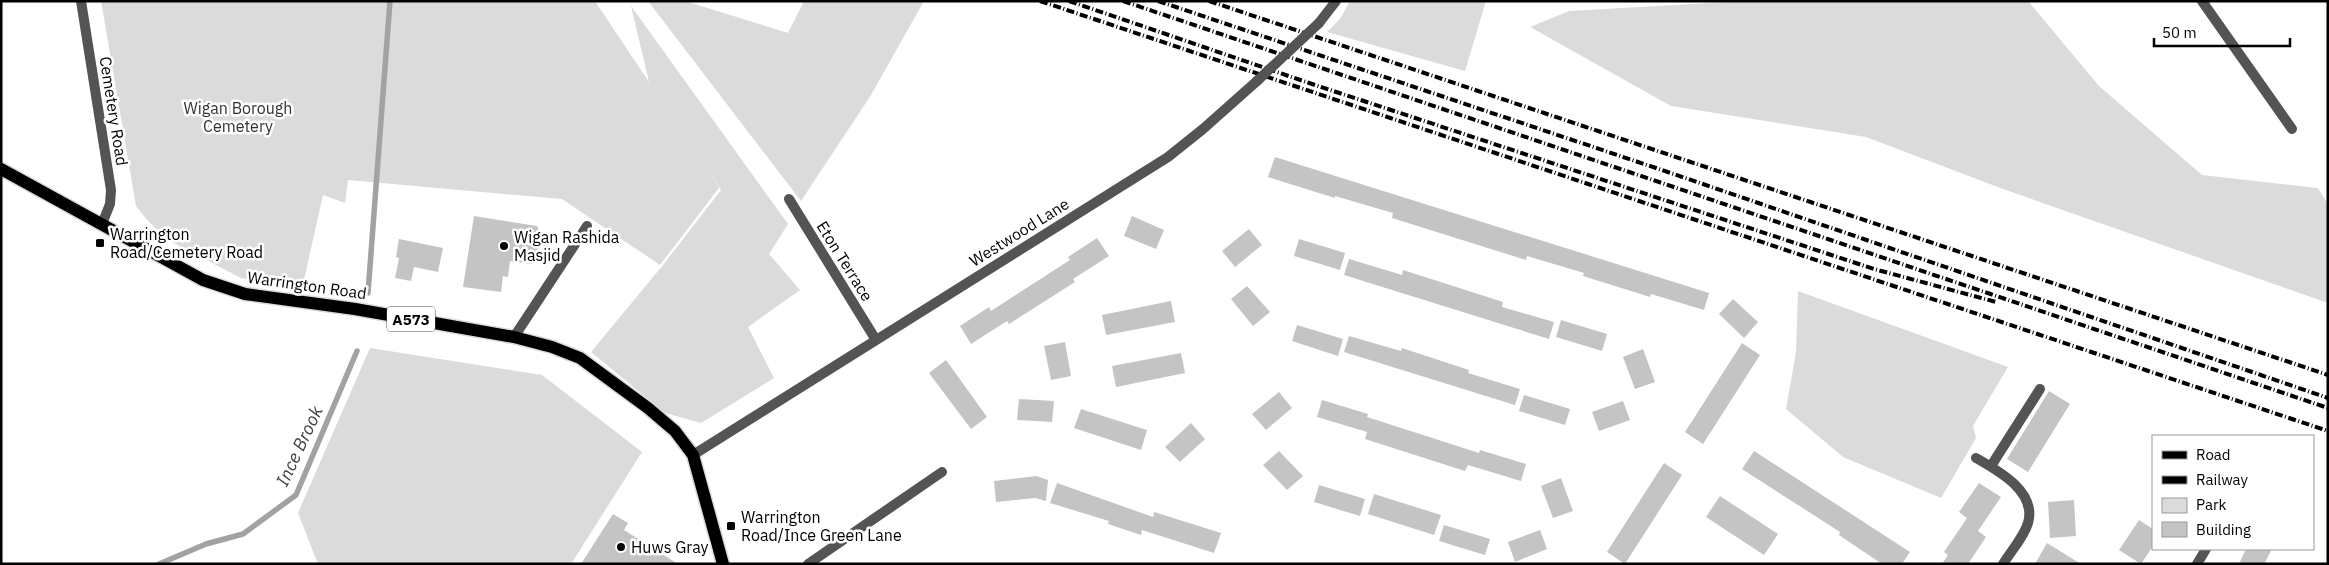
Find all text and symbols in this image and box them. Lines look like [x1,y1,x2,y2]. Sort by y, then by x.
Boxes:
scale bar [2154,15,2290,47]
text: 50 m [2162,23,2197,42]
street label: Cemetery Road [95,55,133,167]
park label: Wigan Borough Cemetery [184,98,292,136]
street label: Westwood Lane [965,193,1073,271]
street label: Eton Terrace [813,217,878,305]
place label: Warrington Road/Cemetery Road [110,224,263,262]
place label: Wigan Rashida Masjid [514,227,620,265]
marker: Warrington Road/Cemetery Road [94,237,106,249]
marker: Wigan Rashida Masjid [498,240,510,252]
street label: Warrington Road [246,267,368,303]
road number: A573 [387,306,435,332]
water label: Ince Brook [270,402,328,490]
legend [2152,435,2314,550]
text: Road [2196,445,2231,464]
text: Railway [2196,470,2249,489]
text: Park [2196,495,2226,514]
place label: Warrington Road/Ince Green Lane [741,507,902,545]
marker: Warrington Road/Ince Green Lane [725,520,737,532]
text: Building [2196,520,2251,539]
place label: Huws Gray [631,537,709,557]
marker: Huws Gray [615,541,627,553]

